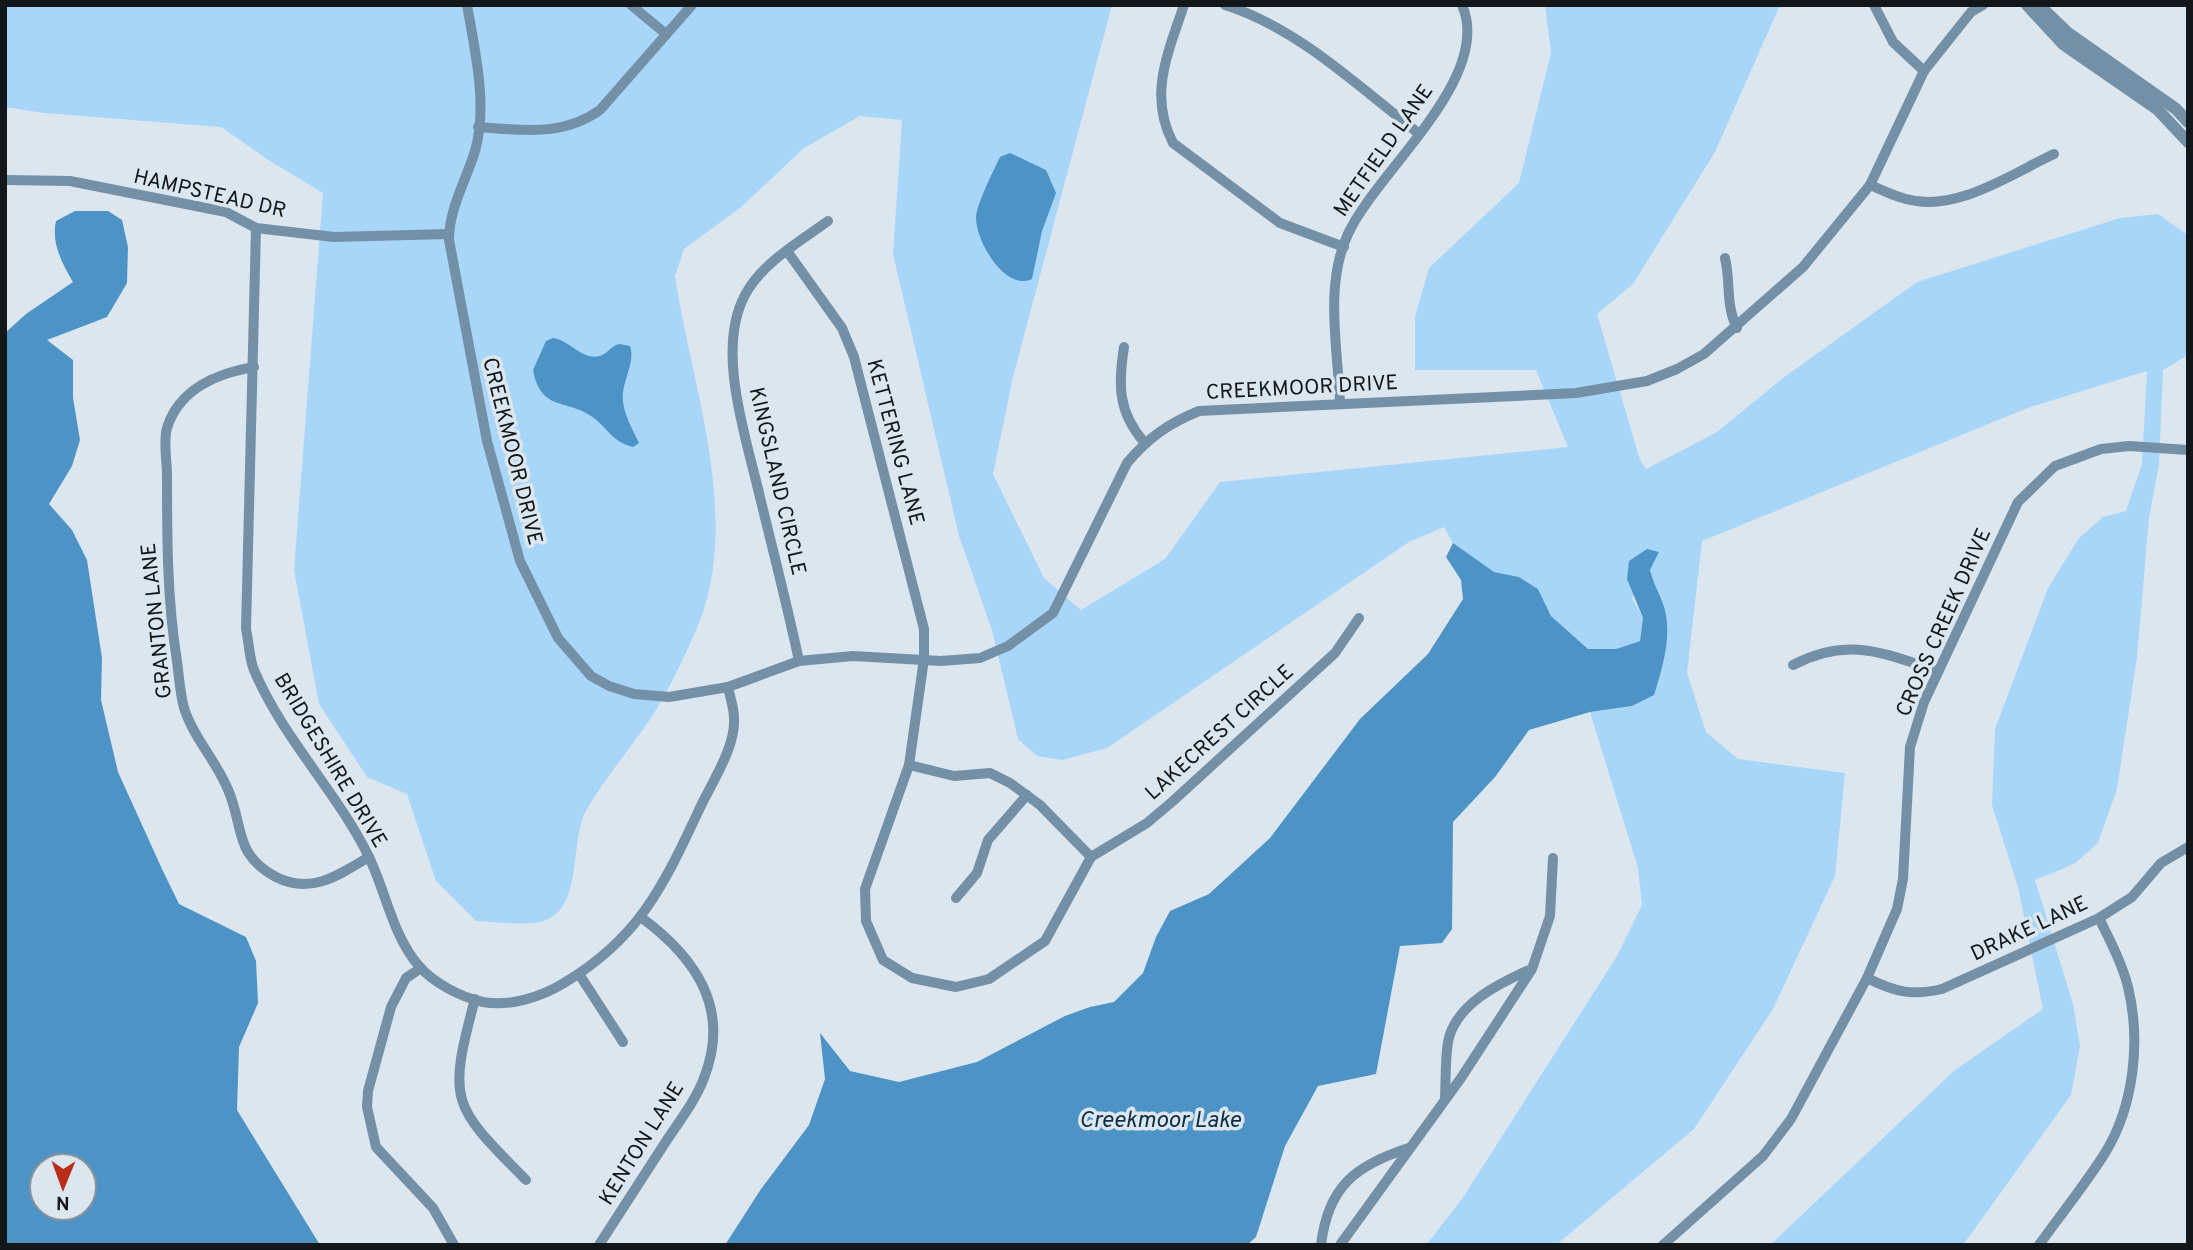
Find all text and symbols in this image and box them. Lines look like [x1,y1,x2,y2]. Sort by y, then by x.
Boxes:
street label: METFIELD LANE [1328,79,1440,222]
street label: HAMPSTEAD DR [131,164,289,225]
street label: CREEKMOOR DRIVE [475,355,548,548]
street label: KETTERING LANE [859,356,930,528]
street label: CREEKMOOR DRIVE [1205,370,1399,407]
street label: KINGSLAND CIRCLE [742,385,811,578]
street label: CROSS CREEK DRIVE [1891,524,1998,721]
street label: GRANTON LANE [136,542,179,700]
street label: LAKECREST CIRCLE [1140,659,1300,807]
street label: BRIDGESHIRE DRIVE [267,668,393,853]
street label: DRAKE LANE [1967,890,2093,968]
street label: KENTON LANE [594,1077,691,1211]
water label: Creekmoor Lake [1079,1107,1242,1136]
north arrow [28,1152,98,1222]
text: N [56,1190,70,1214]

